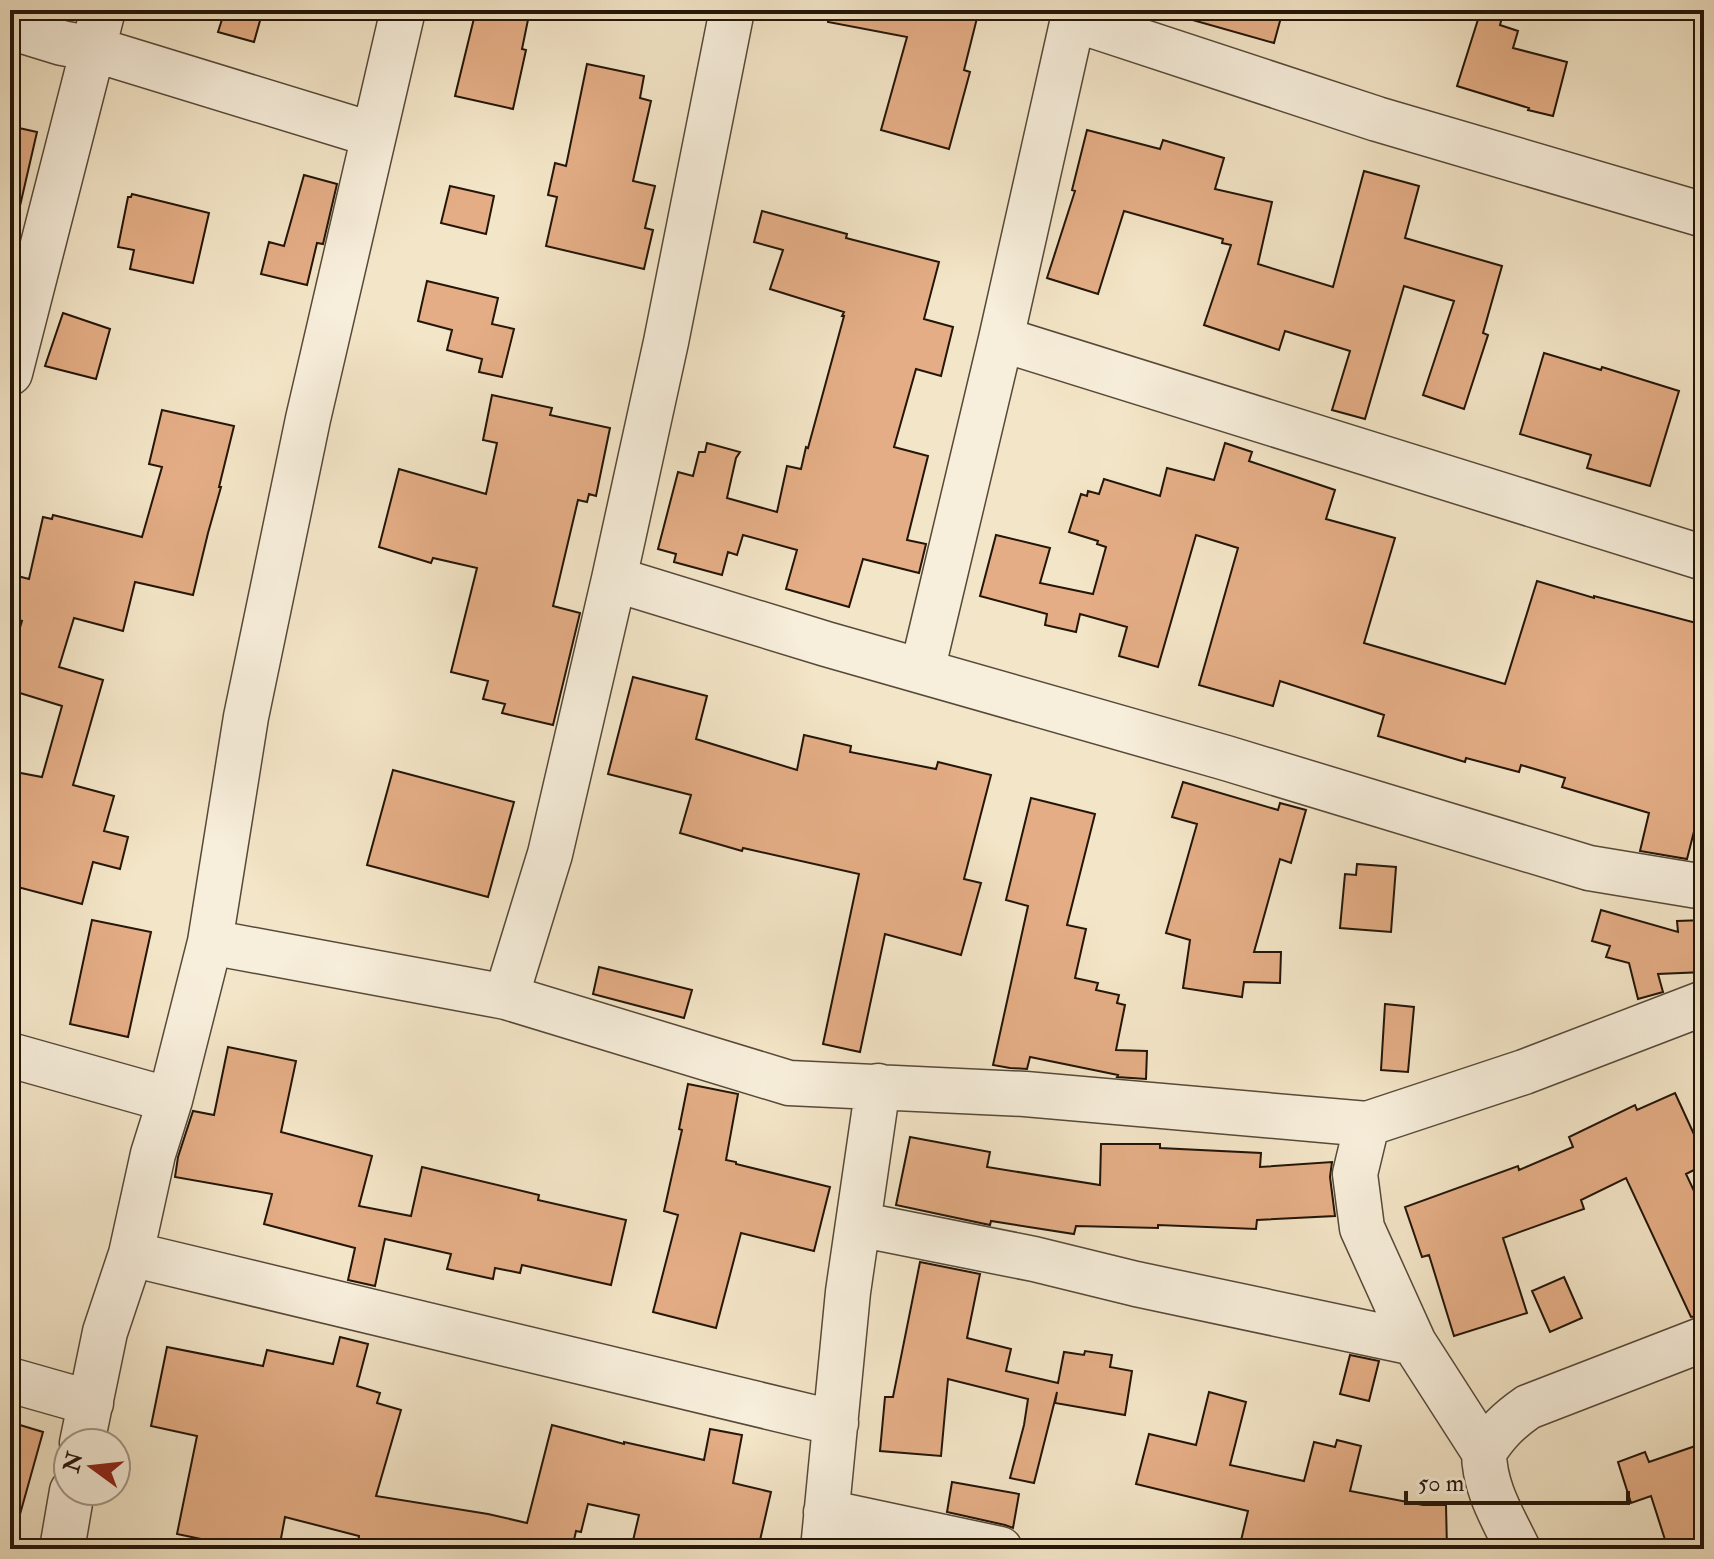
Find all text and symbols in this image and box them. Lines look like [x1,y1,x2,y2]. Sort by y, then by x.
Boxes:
north arrow [52,1427,132,1507]
text: N [57,1449,90,1476]
scale bar [1406,1455,1628,1505]
text: 50 m [1418,1468,1465,1499]

